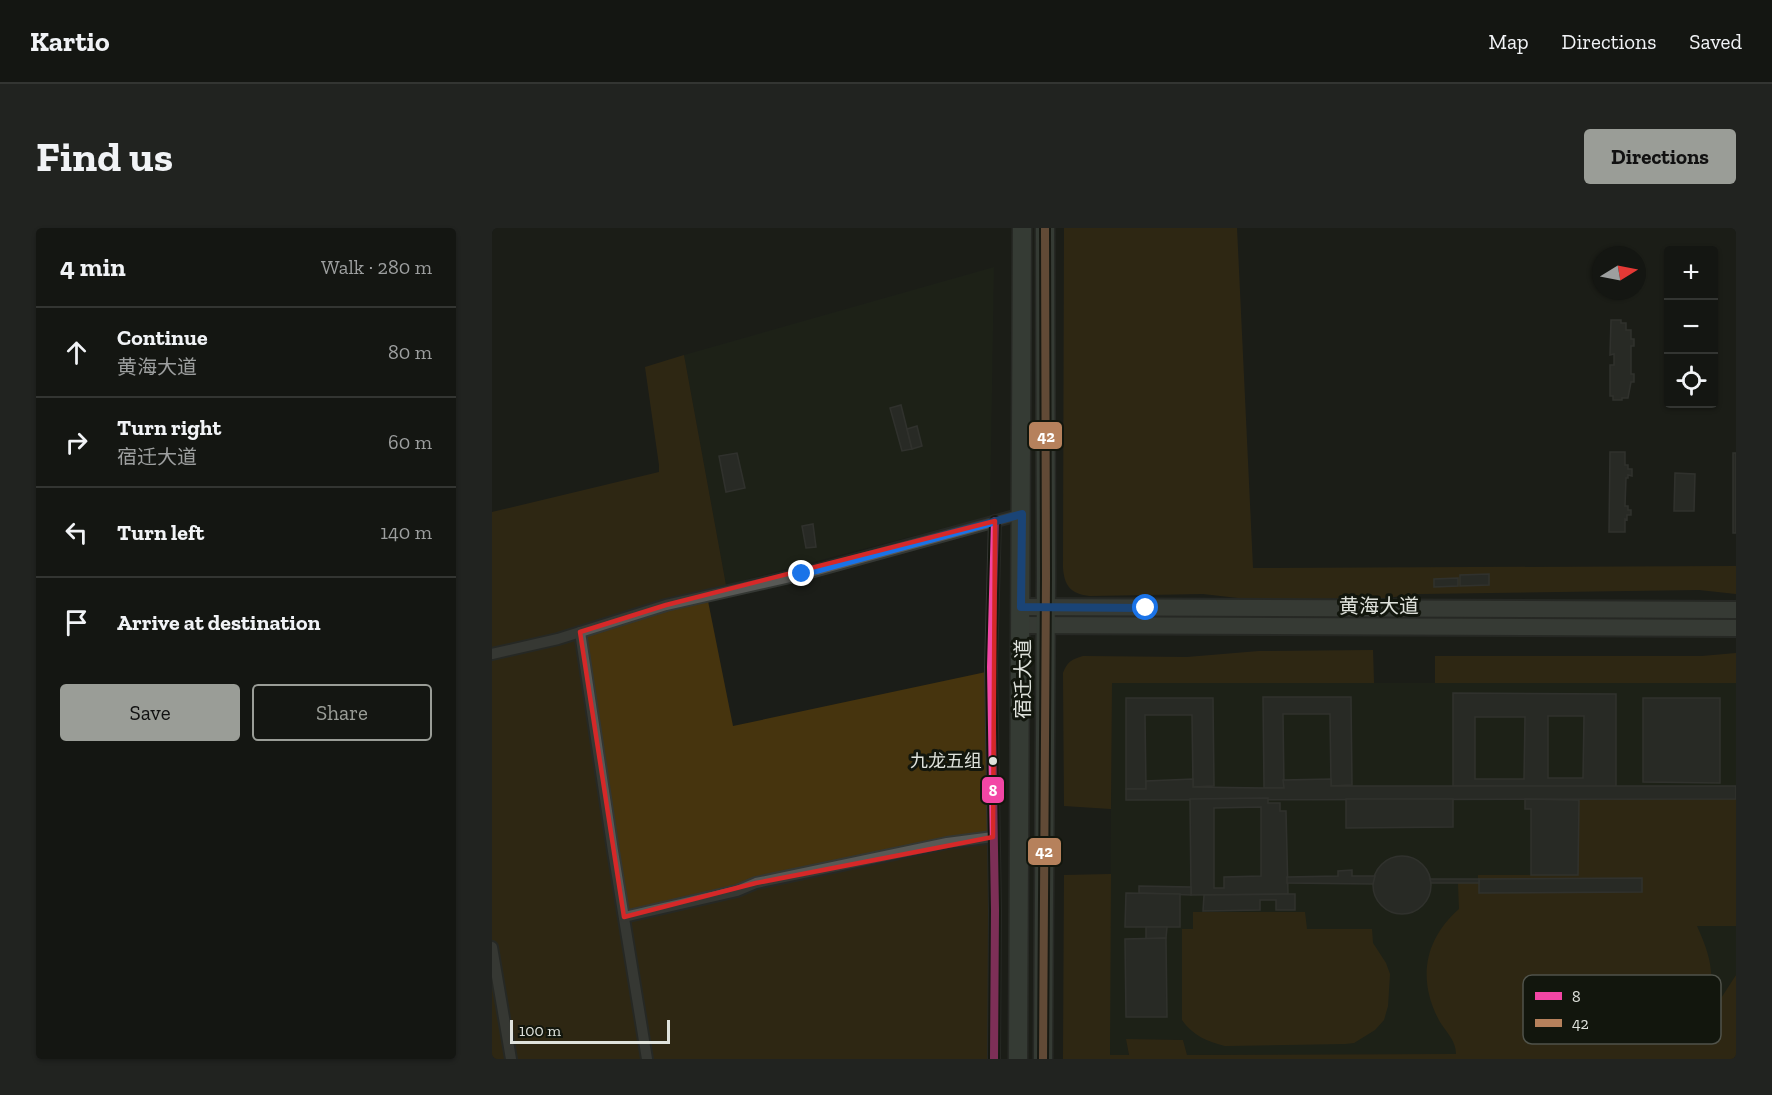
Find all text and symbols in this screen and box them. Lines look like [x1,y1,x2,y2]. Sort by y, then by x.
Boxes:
text: Kartio [30,25,110,58]
text: Map [1489,29,1529,54]
text: Directions [1562,29,1656,54]
text: Saved [1689,29,1742,54]
button: Directions [1584,129,1736,184]
text: Find us [36,131,173,182]
north arrow [1592,246,1646,300]
map controls [1664,246,1718,408]
button: + [1664,246,1718,300]
text: 4 min [60,251,126,283]
text: Walk · 280 m [321,255,432,279]
button: − [1664,300,1718,354]
text: Continue [117,324,208,351]
icon: ahead [60,336,93,369]
text: 80 m [388,340,432,364]
button: locate [1664,354,1718,408]
text: 黄海大道 [117,355,197,379]
text: Turn right [117,414,221,441]
line badge: 42 [1028,421,1063,450]
icon: right [60,426,93,459]
text: 42 [1037,427,1055,446]
text: 60 m [388,430,432,454]
text: 宿迁大道 [117,445,197,469]
icon: left [60,516,93,549]
text: Turn left [117,519,204,546]
text: 140 m [380,520,432,544]
route end [788,560,814,586]
route start [1132,594,1158,620]
street label: 黄海大道 [1339,594,1419,618]
icon: arrive [60,606,93,639]
text: Arrive at destination [117,609,320,636]
street label: 宿迁大道 [1011,639,1035,719]
button: Save [60,684,240,741]
button: Share [252,684,432,741]
place label: 九龙五组 [910,750,982,772]
marker: 九龙五组 [987,755,999,767]
line badge: 8 [981,776,1005,804]
text: 8 [989,781,998,800]
line badge: 42 [1027,837,1062,866]
text: 42 [1035,842,1053,861]
legend [1523,975,1721,1044]
text: 8 [1572,987,1581,1006]
text: 42 [1572,1014,1589,1033]
scale bar [510,1017,670,1044]
text: 100 m [519,1021,561,1040]

